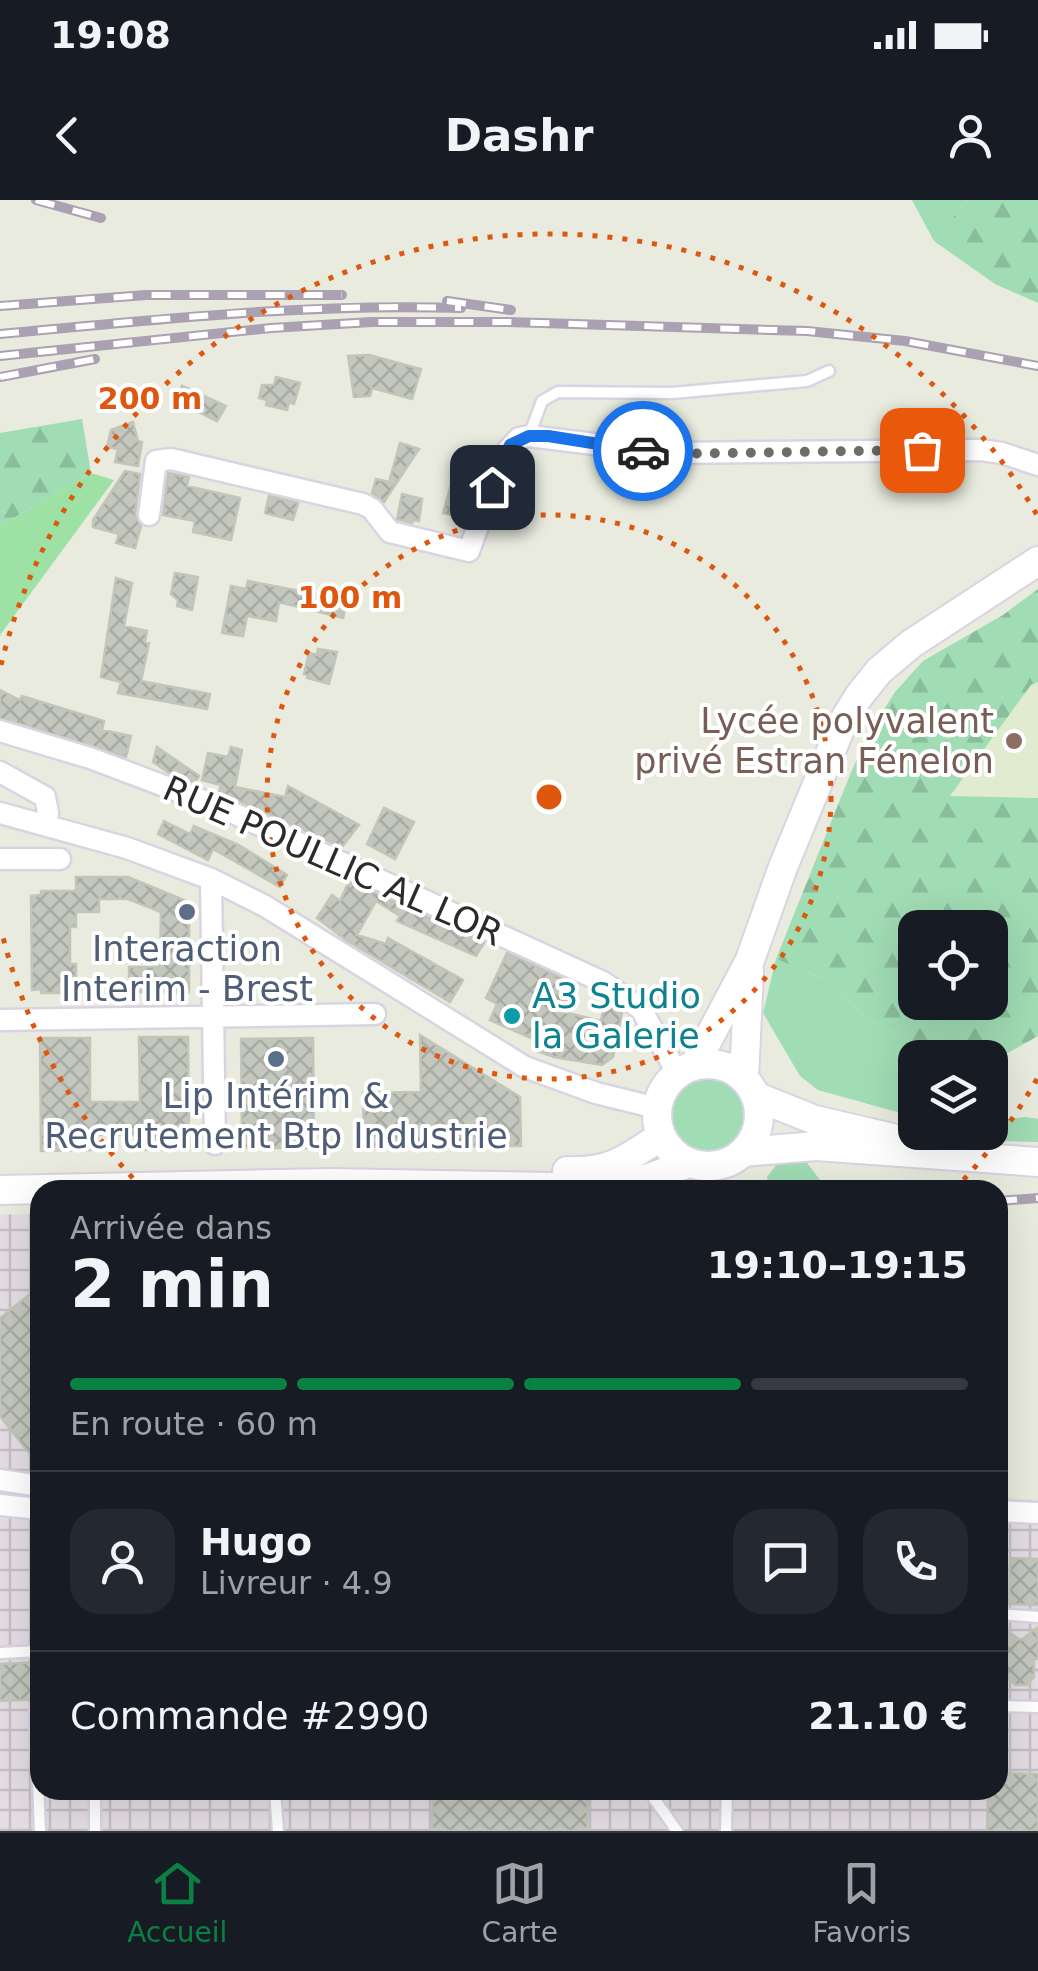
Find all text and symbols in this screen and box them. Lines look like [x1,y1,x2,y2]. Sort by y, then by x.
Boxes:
text: 19:08 [50,13,171,57]
icon: back [40,108,95,163]
icon: person [943,108,998,163]
text: Dashr [445,109,593,162]
text: 200 m [98,381,202,416]
courier [593,401,693,501]
pin [880,408,965,493]
icon: bag [895,423,950,478]
icon: car [616,424,671,479]
pin [450,445,535,530]
icon: home [465,460,520,515]
text: 100 m [298,580,402,615]
place label: Lycée polyvalent privé Estran Fénelon [634,701,994,781]
marker: Lycée polyvalent privé Estran Fénelon [1003,730,1025,752]
street label: RUE POULLIC AL LOR [157,768,509,954]
centre of rings [531,779,567,815]
marker: Interaction Interim - Brest [176,901,198,923]
map controls [898,910,1008,1150]
button: locate [898,910,1008,1020]
place label: Interaction Interim - Brest [61,929,313,1009]
place label: A3 Studio la Galerie [532,976,701,1056]
marker: A3 Studio la Galerie [501,1005,523,1027]
button: layers [898,1040,1008,1150]
marker: Lip Intérim & Recrutement Btp Industrie [265,1048,287,1070]
place label: Lip Intérim & Recrutement Btp Industrie [44,1076,508,1156]
text: Arrivée dans [70,1209,272,1247]
text: 19:10–19:15 [707,1243,968,1287]
text: 2 min [70,1247,274,1322]
text: En route · 60 m [70,1405,318,1443]
button: person [70,1509,175,1614]
button: chat [733,1509,838,1614]
button: phone [863,1509,968,1614]
text: Hugo [200,1520,312,1564]
text: Livreur · 4.9 [200,1564,393,1602]
text: Commande #2990 [70,1694,429,1738]
text: 21.10 € [808,1694,968,1738]
tab: Accueil [127,1856,227,1949]
tab: Carte [482,1856,558,1949]
tab: Favoris [812,1856,911,1949]

